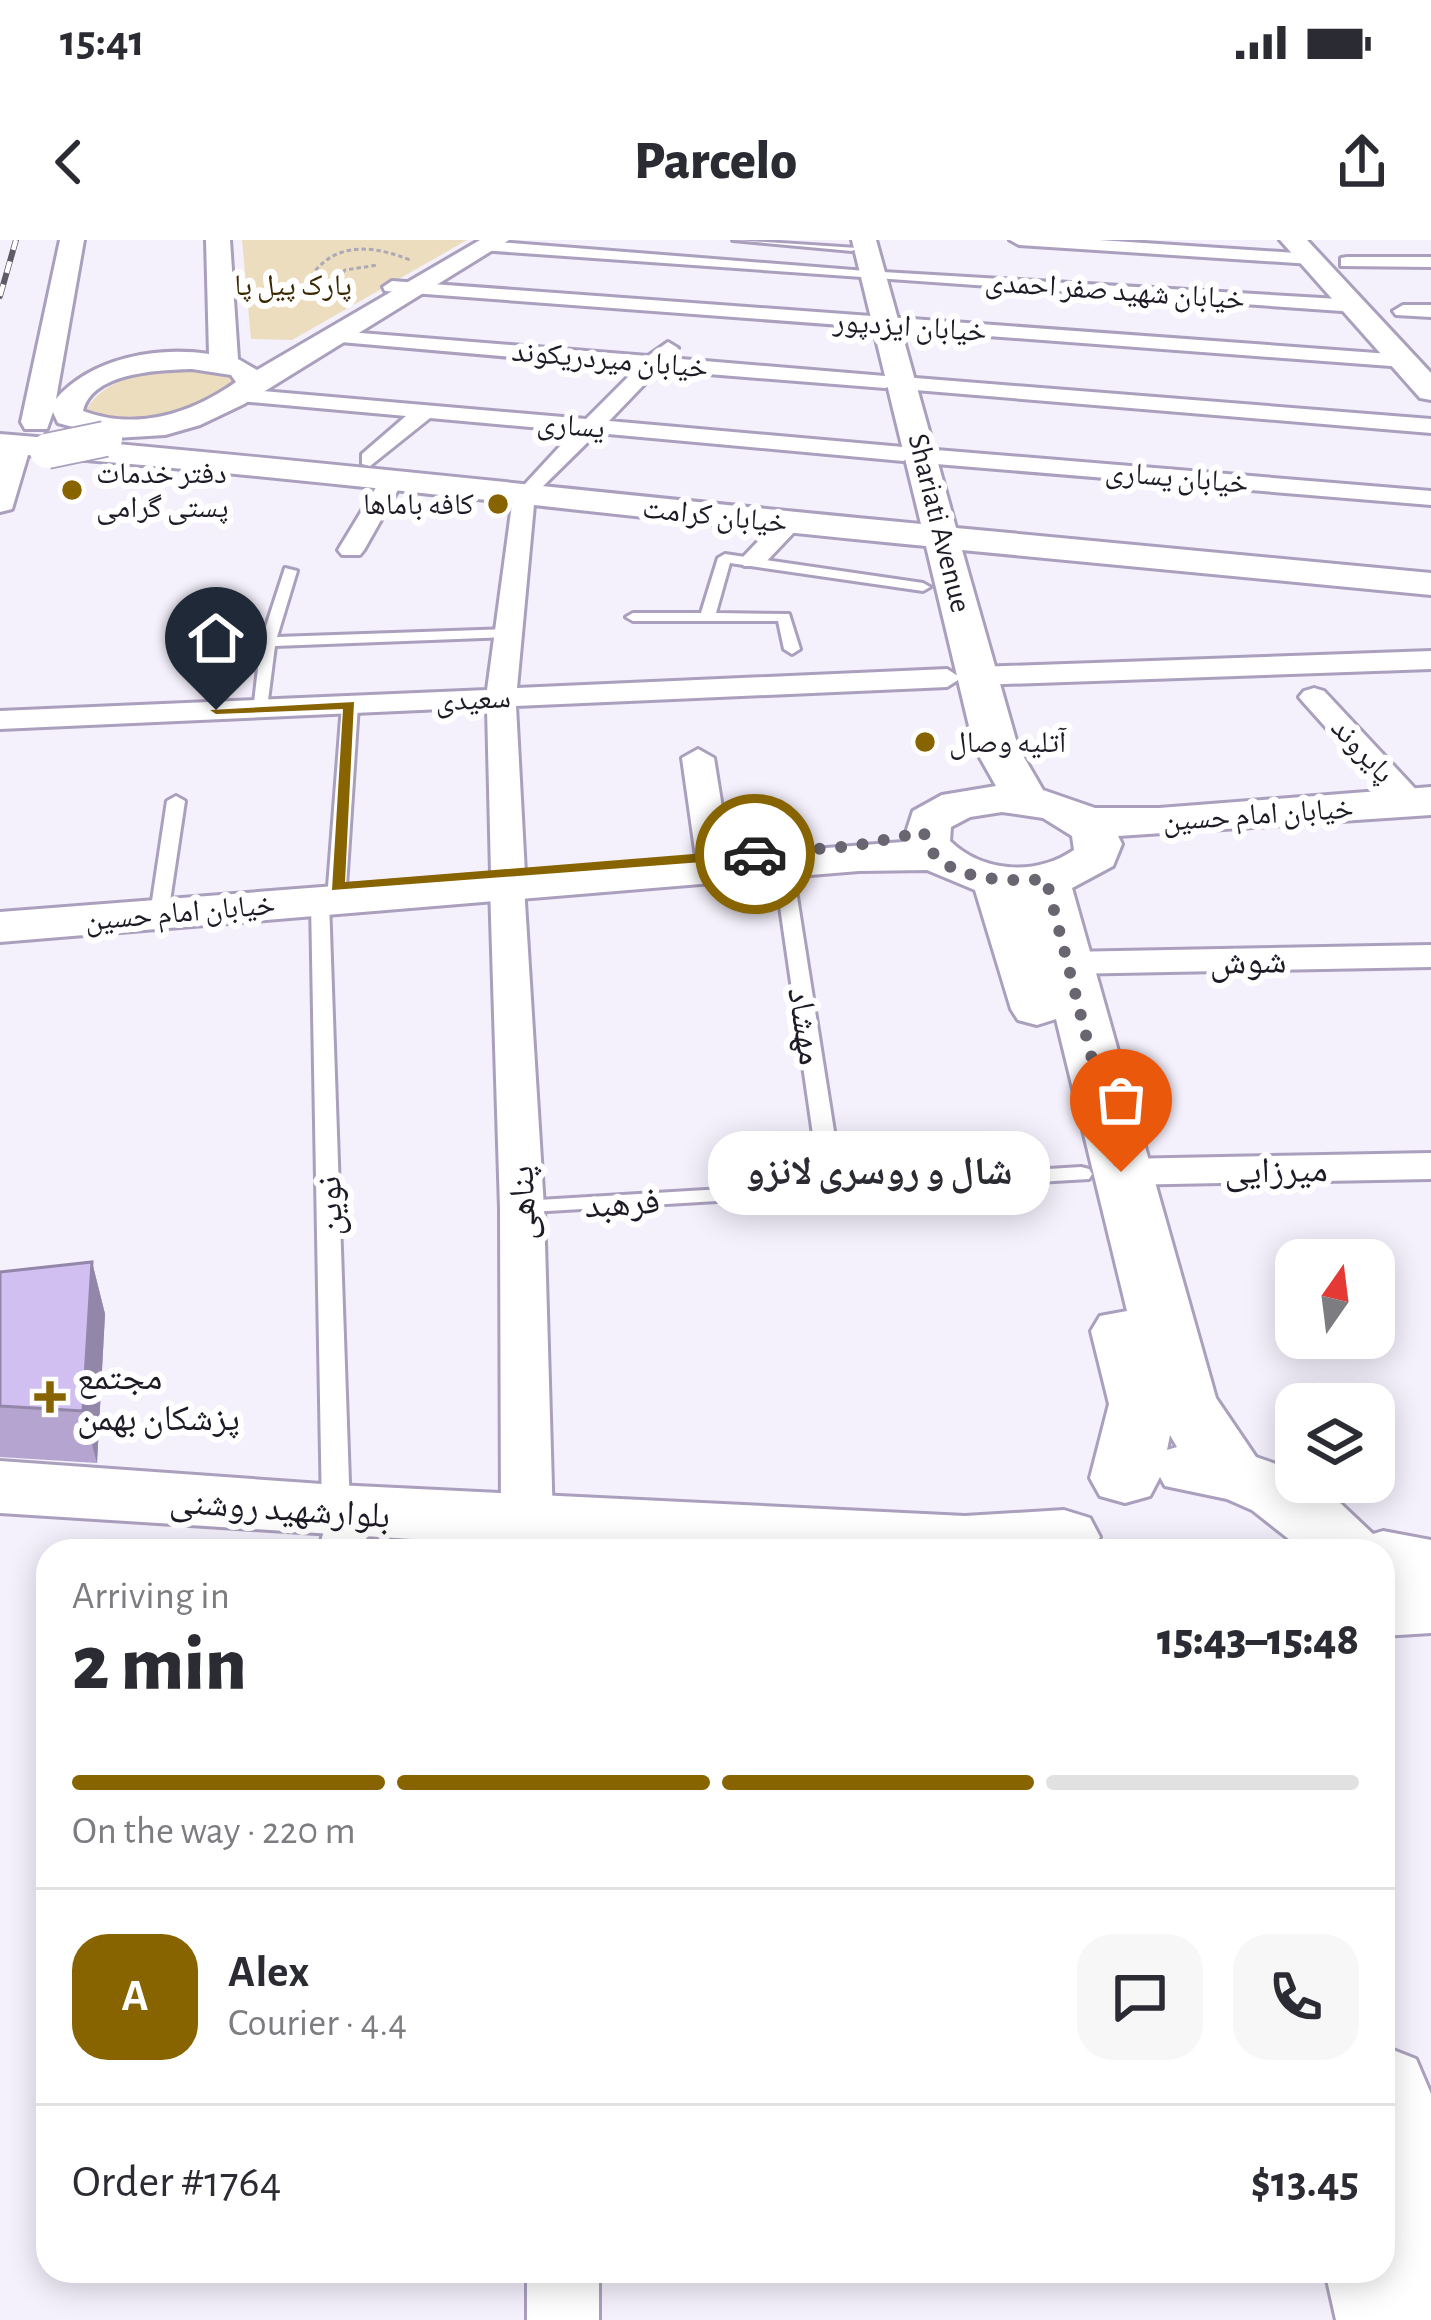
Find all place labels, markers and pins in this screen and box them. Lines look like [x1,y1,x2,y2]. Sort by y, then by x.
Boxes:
place label: دفتر خدمات پستی گرامی [96,459,229,525]
marker: دفتر خدمات پستی گرامی [59,477,85,503]
place label: کافه باماها [363,490,474,521]
marker: کافه باماها [485,491,511,517]
pin [165,587,267,710]
place label: آتلیه وصال [949,727,1068,760]
marker: آتلیه وصال [912,729,938,755]
pin [1070,1049,1172,1172]
callout: شال و روسری لانزو [707,1130,1049,1214]
place label: مجتمع پزشکان بهمن [77,1360,240,1439]
marker: مجتمع پزشکان بهمن [34,1381,66,1413]

